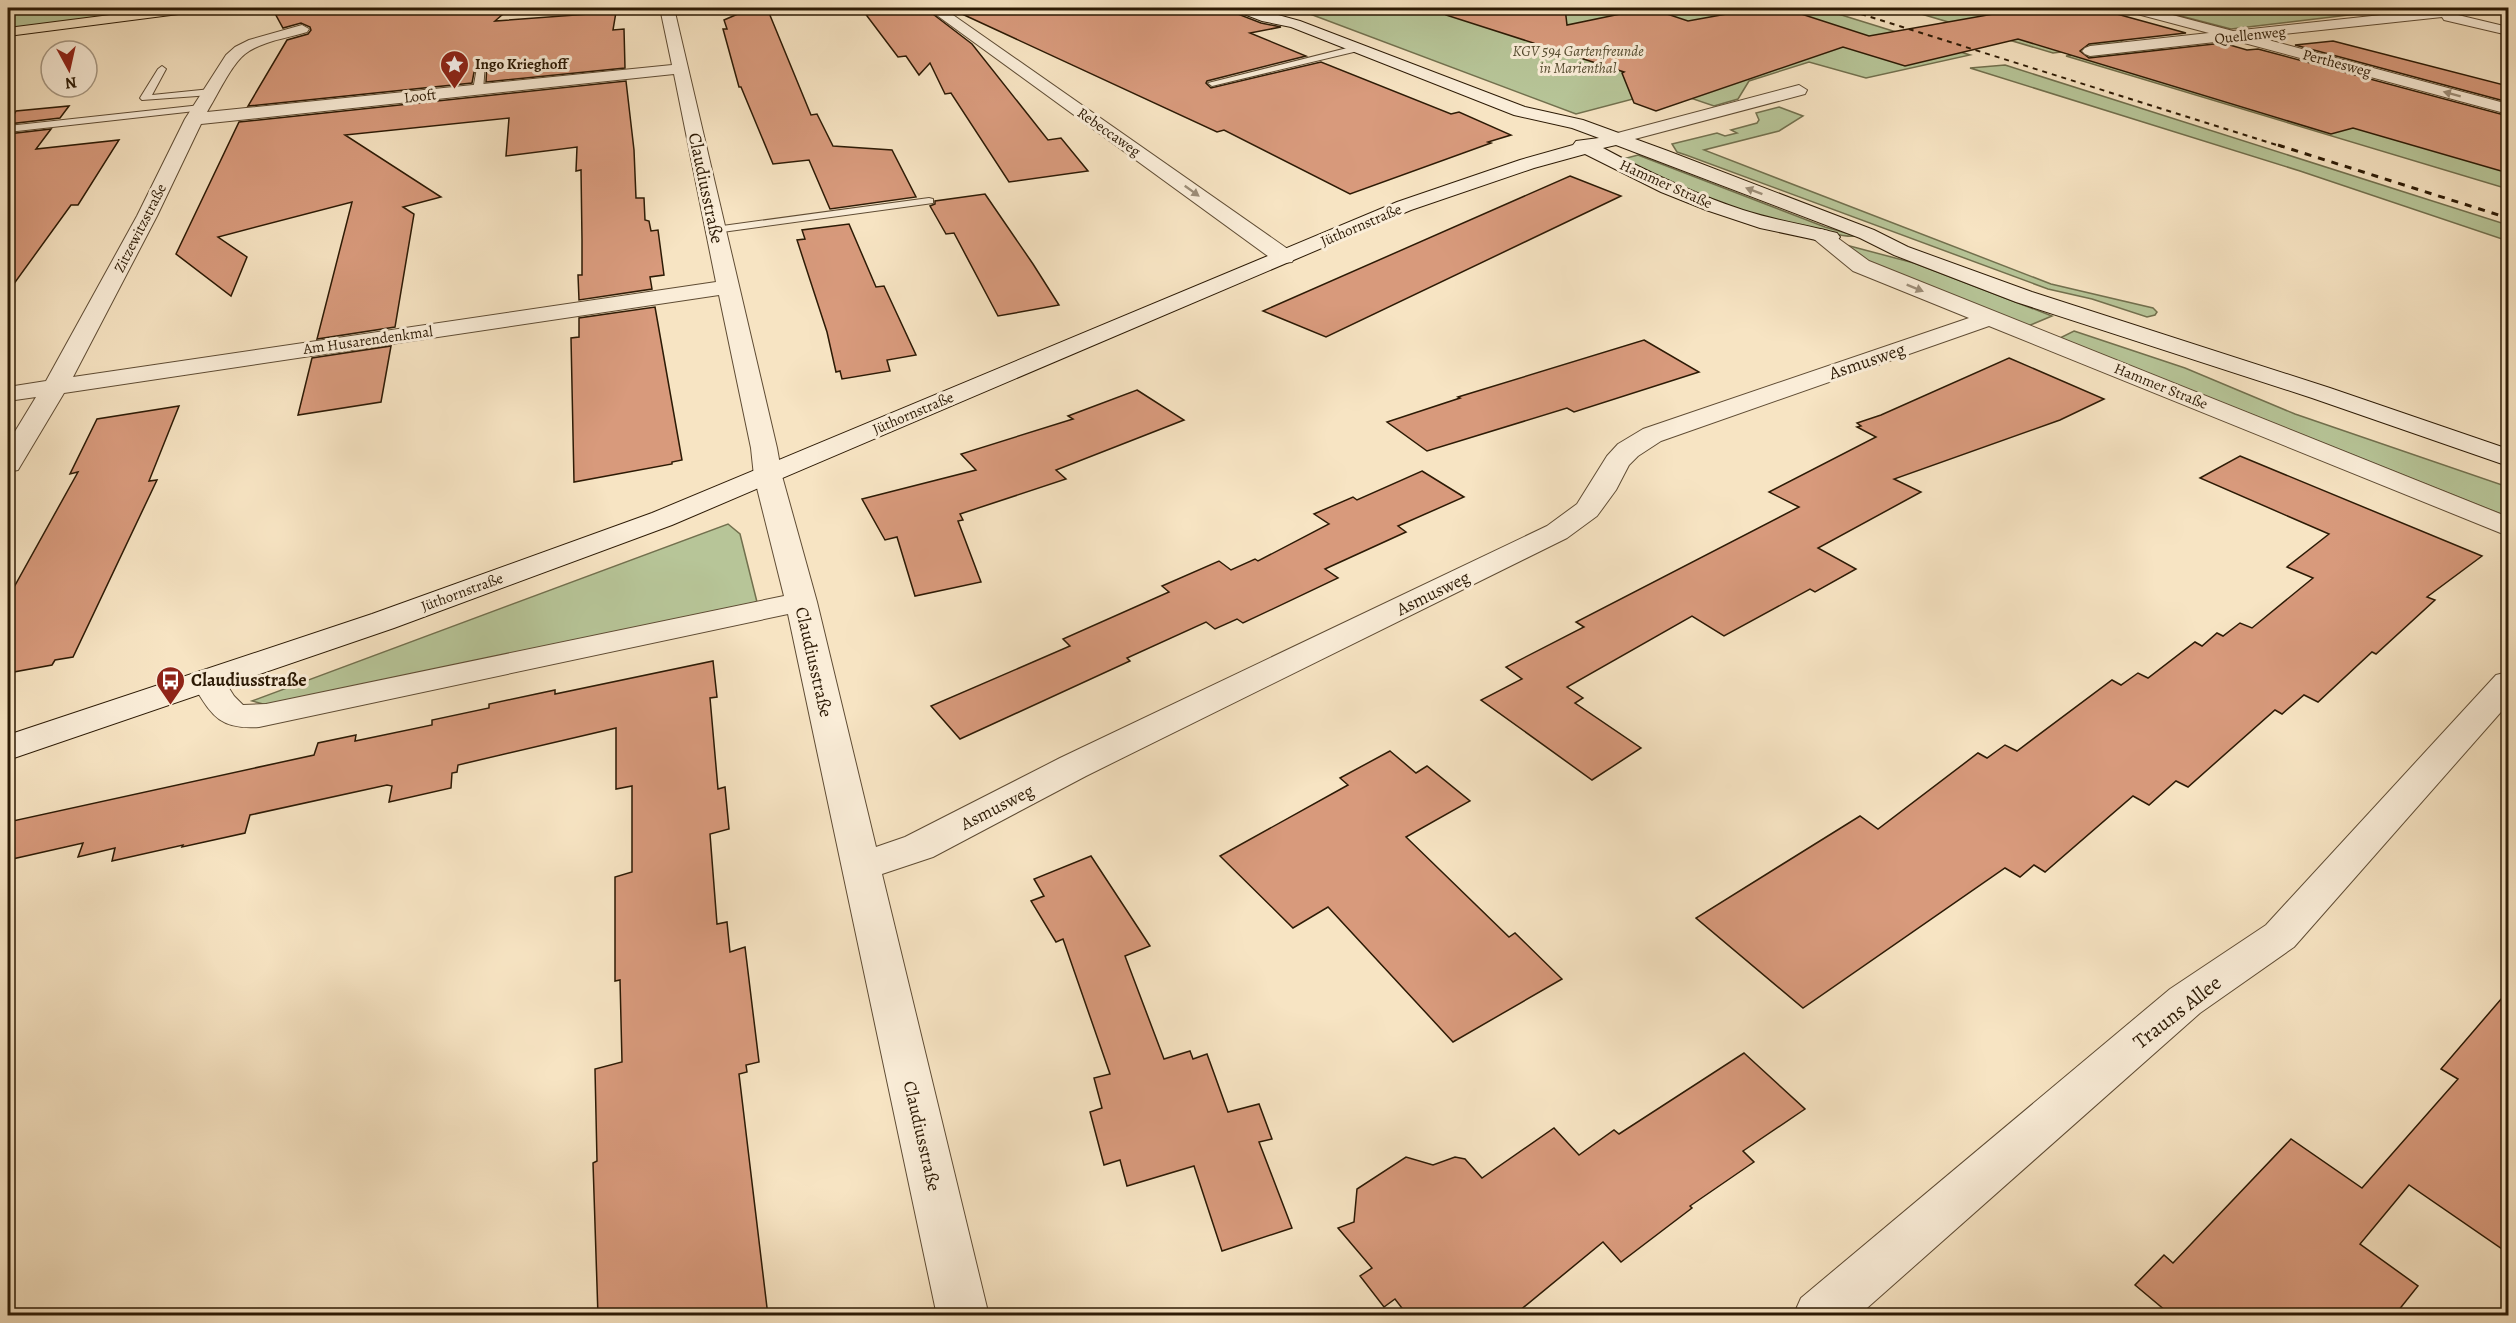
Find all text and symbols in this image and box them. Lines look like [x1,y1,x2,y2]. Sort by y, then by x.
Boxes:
street label: Quellenweg [2213,21,2287,49]
north arrow [39,39,99,99]
park label: KGV 594 Gartenfreunde in Marienthal [1512,41,1644,78]
street label: Perthesweg [2301,44,2374,82]
place icon: Ingo Krieghoff [438,48,470,90]
place label: Ingo Krieghoff [475,54,569,74]
text: N [63,71,78,95]
street label: Looft [403,84,437,108]
one-way arrow [2443,88,2461,98]
street label: Rebeccaweg [1073,103,1145,161]
street label: Claudiusstraße [683,130,729,246]
street label: Hammer Straße [1616,155,1716,213]
street label: Zitzewitzstraße [109,180,171,276]
one-way arrow [1185,185,1200,197]
one-way arrow [1744,185,1762,195]
street label: Jüthornstraße [1317,199,1405,251]
one-way arrow [1907,283,1925,293]
street label: Am Husarendenkmal [301,321,434,359]
street label: Asmusweg [1825,337,1908,386]
street label: Hammer Straße [2111,358,2211,414]
street label: Jüthornstraße [869,387,957,439]
street label: Asmusweg [1391,565,1474,622]
street label: Jüthornstraße [418,568,506,616]
street label: Claudiusstraße [790,604,838,720]
bus stop icon: Claudiusstraße [154,664,186,706]
place label: Claudiusstraße [191,668,307,692]
street label: Asmusweg [955,778,1038,836]
street label: Trauns Allee [2127,969,2227,1055]
street label: Claudiusstraße [898,1078,946,1194]

